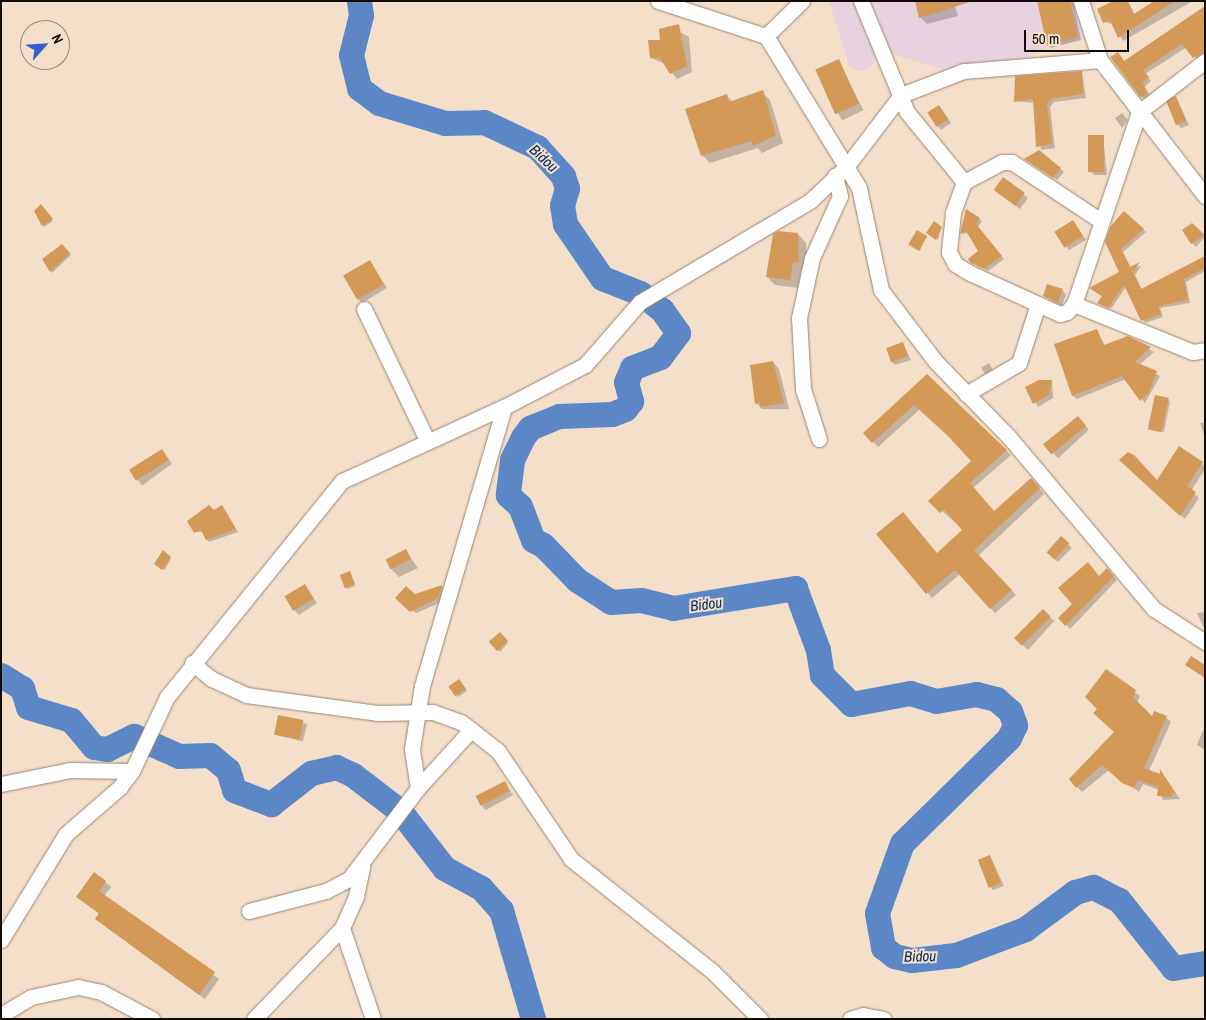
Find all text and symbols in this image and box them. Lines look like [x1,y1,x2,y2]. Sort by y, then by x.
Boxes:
north arrow [20,20,70,70]
scale bar [1026,20,1131,52]
text: 50 m [1032,28,1059,49]
text: N [48,31,67,47]
water label: Bidou [526,140,562,176]
water label: Bidou [689,593,723,615]
water label: Bidou [904,947,936,965]

